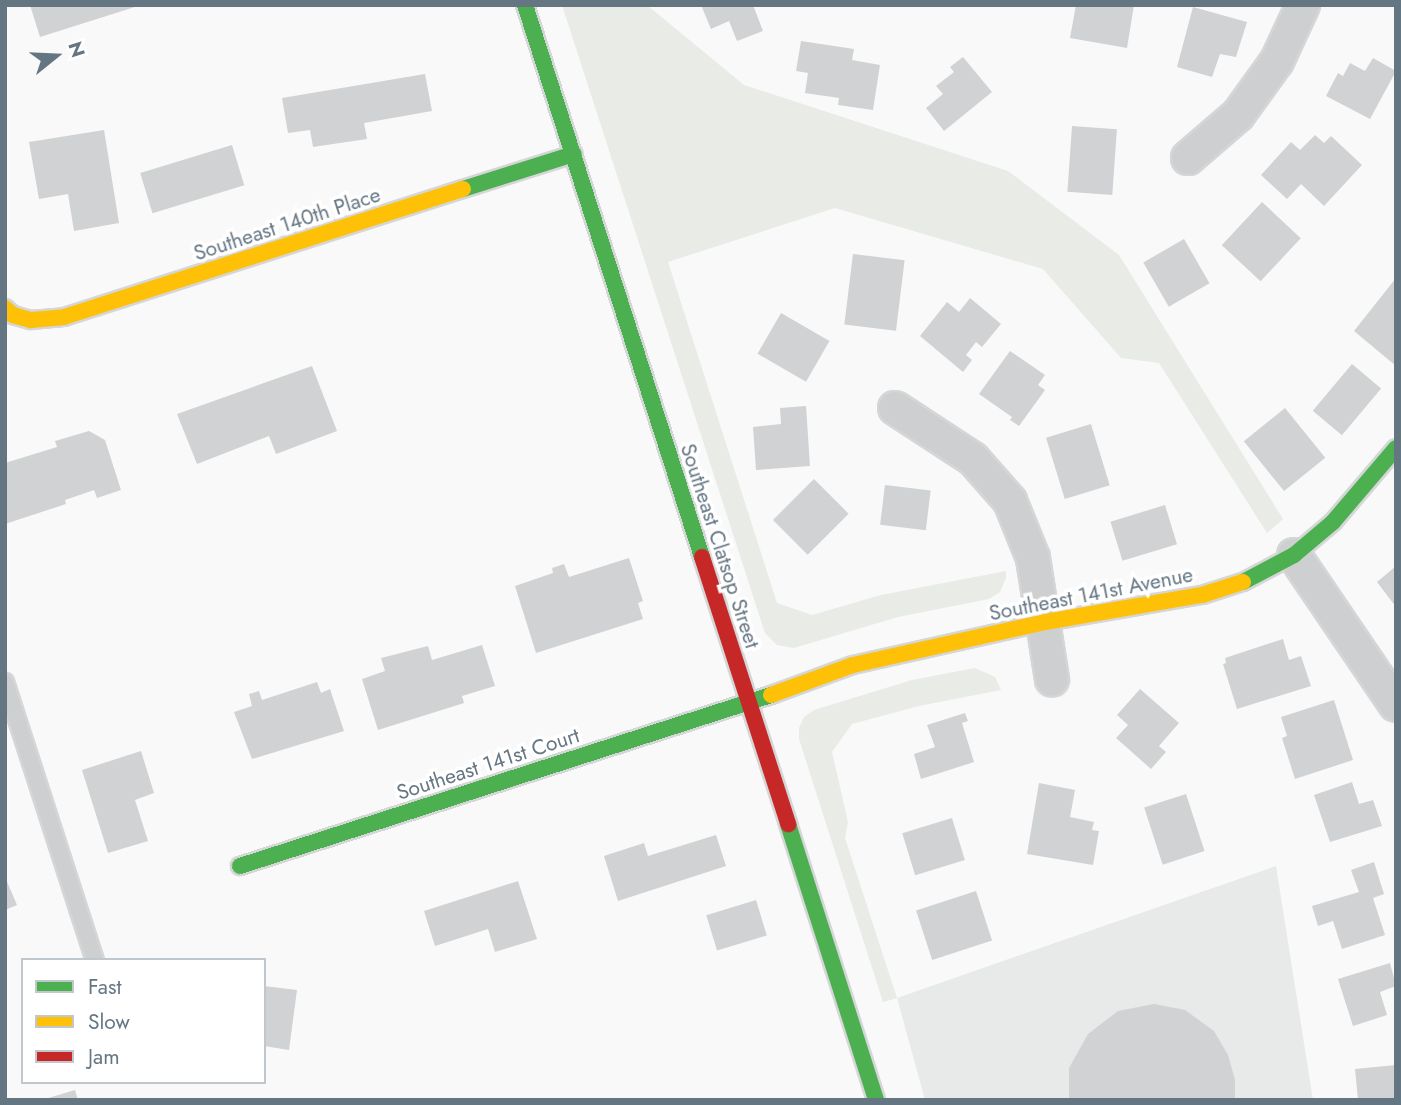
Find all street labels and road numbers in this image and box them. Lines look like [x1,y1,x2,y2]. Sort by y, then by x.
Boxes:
street label: Southeast 140th Place [191,182,383,266]
street label: Southeast Clatsop Street [675,441,765,651]
street label: Southeast 141st Avenue [987,562,1195,626]
street label: Southeast 141st Court [393,723,583,805]

